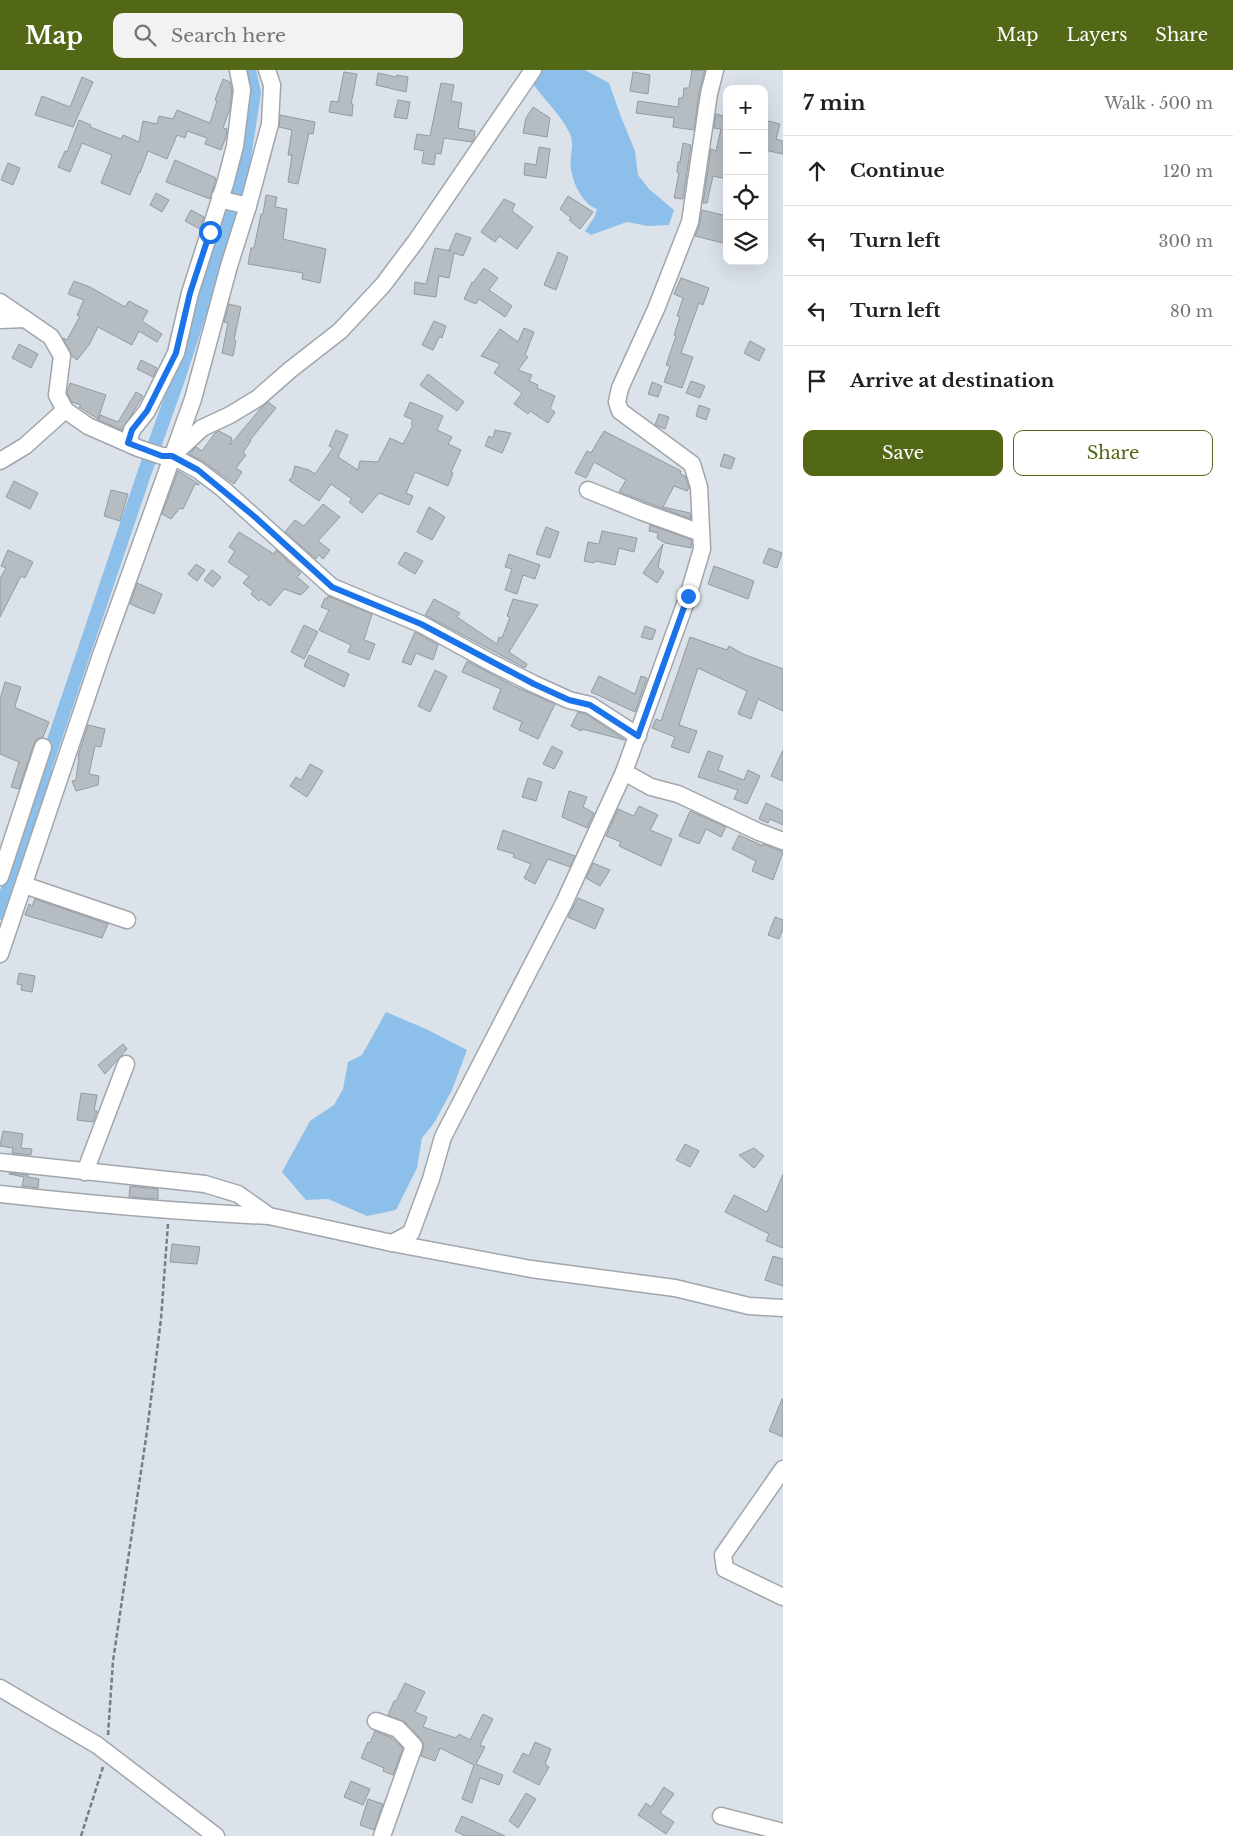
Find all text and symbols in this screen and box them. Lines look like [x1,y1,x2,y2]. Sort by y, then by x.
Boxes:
search box [113,13,463,58]
text: Map [25,21,83,50]
icon: search [131,21,159,49]
text: Search here [171,24,286,47]
text: Map [997,24,1038,46]
text: Layers [1066,24,1127,46]
text: Share [1155,24,1208,46]
map controls [723,85,768,265]
button: + [723,85,768,130]
text: 7 min [803,90,866,116]
text: Walk · 500 m [1104,93,1213,113]
button: − [723,130,768,175]
icon: ahead [803,157,831,185]
text: Continue [850,159,945,182]
text: 120 m [1163,161,1213,181]
button: locate [723,175,768,220]
button: layers [723,220,768,265]
route start [199,221,222,244]
icon: left [803,227,831,255]
text: Turn left [850,229,941,252]
text: 300 m [1159,231,1213,251]
icon: left [803,297,831,325]
text: Turn left [850,299,941,322]
text: 80 m [1170,301,1213,321]
icon: arrive [803,367,831,395]
text: Arrive at destination [850,369,1054,392]
button: Save [803,430,1003,476]
button: Share [1013,430,1213,476]
route end [677,585,700,608]

